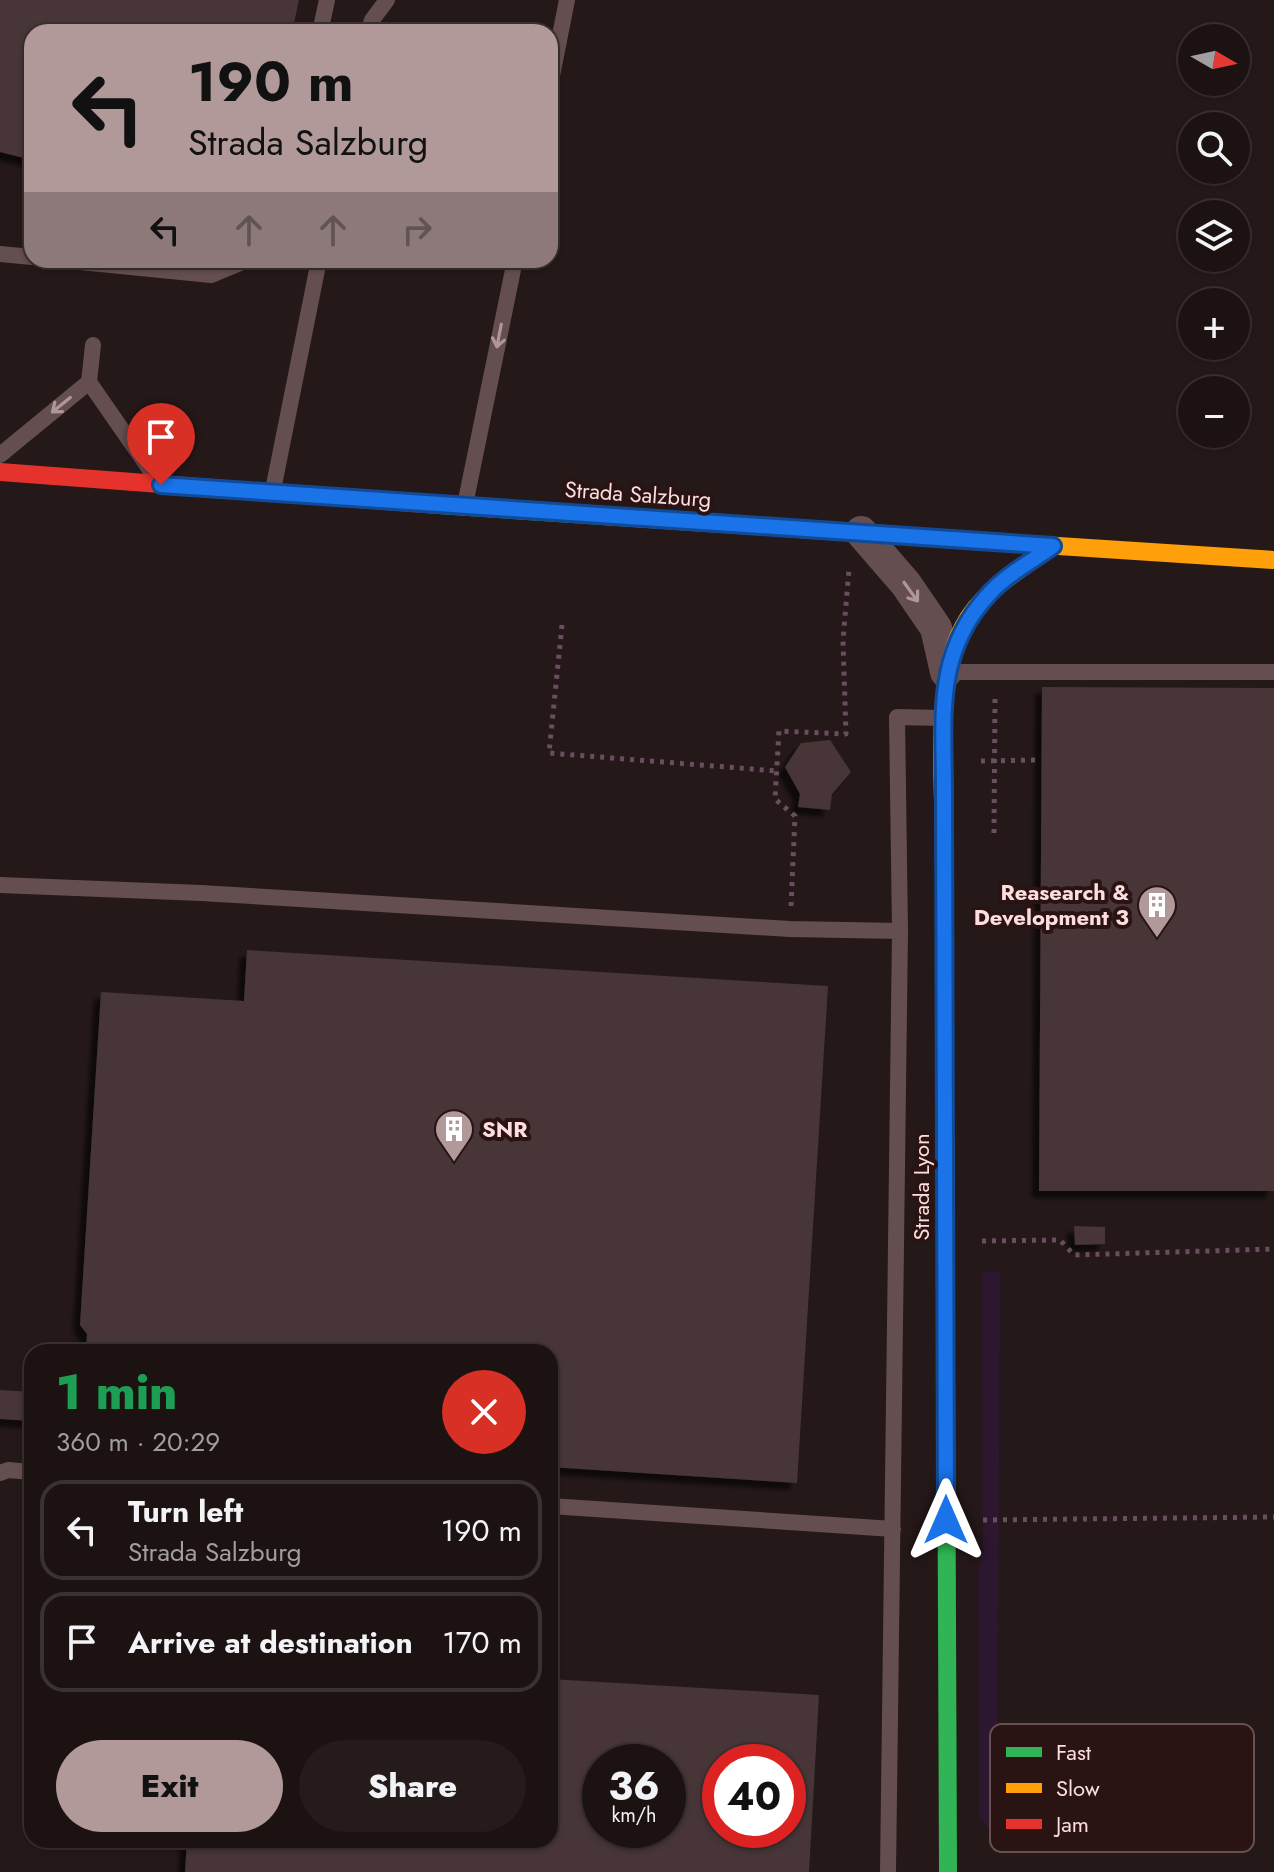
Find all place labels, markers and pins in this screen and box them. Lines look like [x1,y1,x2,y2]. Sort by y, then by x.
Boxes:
pin [127,403,195,485]
place label: Reasearch & Development 3 [974,876,1129,933]
building icon: Reasearch & Development 3 [1136,884,1178,939]
building icon: SNR [433,1108,475,1163]
place label: SNR [482,1113,528,1145]

